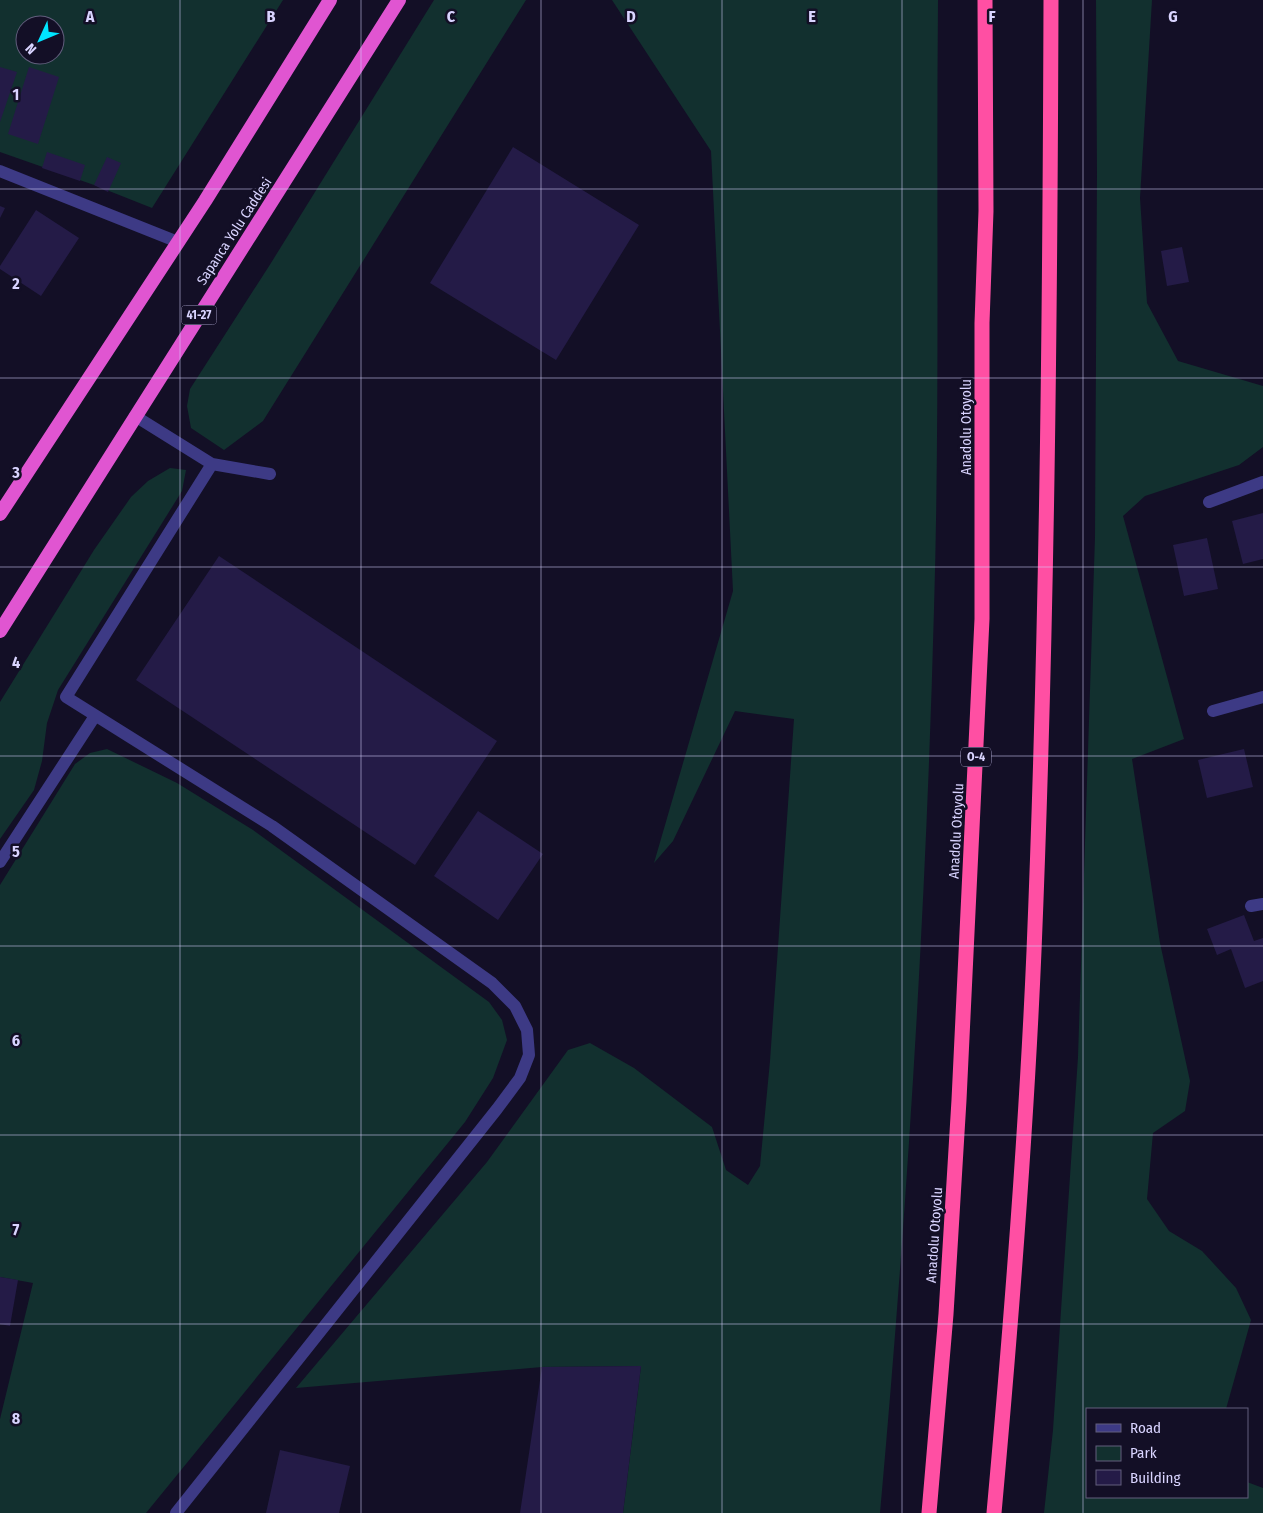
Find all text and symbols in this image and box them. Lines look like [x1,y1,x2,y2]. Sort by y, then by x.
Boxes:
text: A [85,7,95,26]
text: B [267,7,276,26]
text: C [447,7,456,26]
text: D [626,7,636,26]
text: E [808,7,816,26]
text: F [988,7,996,26]
text: G [1168,7,1178,26]
north arrow [15,15,65,65]
text: N [22,40,40,58]
text: 1 [13,85,19,104]
street label: Sapanca Yolu Caddesi [193,174,275,288]
text: 2 [11,274,20,293]
road number: 41-27 [182,306,216,324]
street label: Anadolu Otoyolu [958,379,975,475]
text: 3 [11,463,20,482]
text: 4 [12,653,20,672]
road number: O-4 [961,748,991,766]
street label: Anadolu Otoyolu [946,783,967,879]
text: 5 [12,842,20,861]
text: 6 [12,1031,20,1050]
street label: Anadolu Otoyolu [923,1187,946,1283]
text: 7 [13,1220,20,1239]
legend [1086,1408,1248,1498]
text: 8 [12,1409,21,1428]
text: Road [1130,1419,1161,1437]
text: Park [1130,1444,1157,1462]
text: Building [1130,1469,1181,1487]

